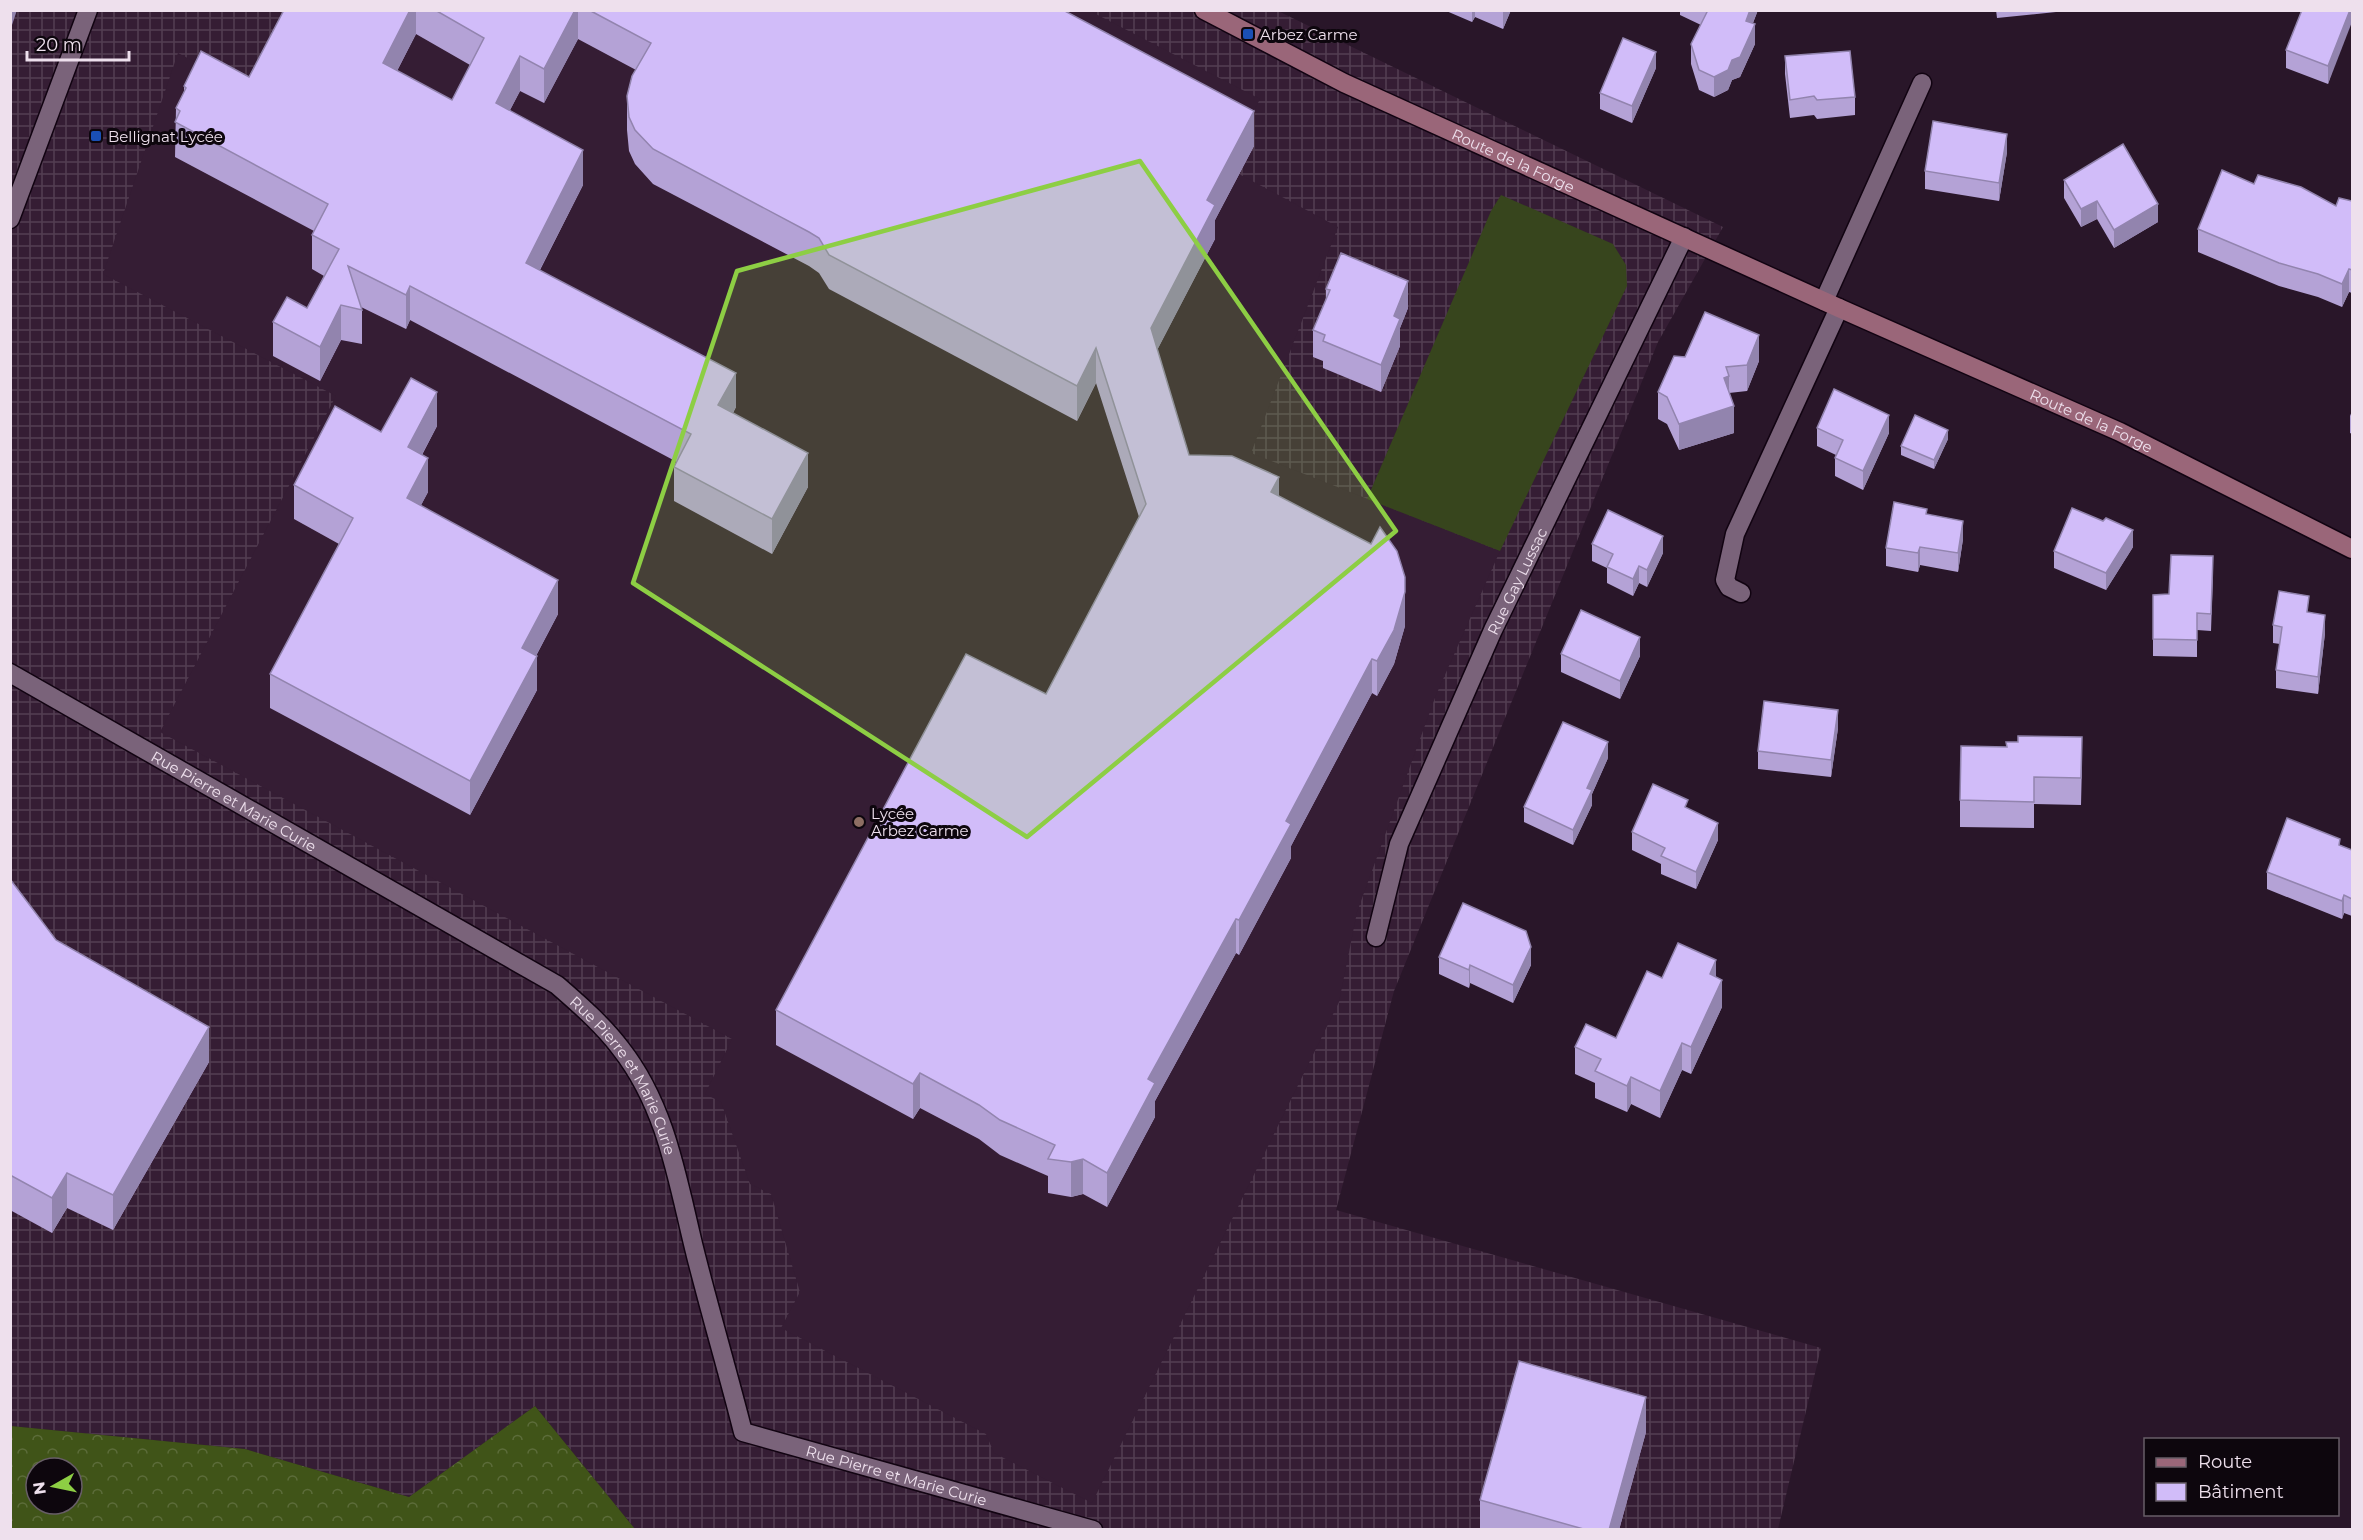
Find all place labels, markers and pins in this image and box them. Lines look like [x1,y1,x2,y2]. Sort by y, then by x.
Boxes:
place label: Arbez Carme [1260,25,1358,44]
marker: Arbez Carme [1241,27,1255,41]
place label: Bellignat Lycée [108,127,223,146]
marker: Bellignat Lycée [89,129,103,143]
place label: Lycée Arbez Carme [871,804,969,840]
marker: Lycée Arbez Carme [852,815,866,829]

